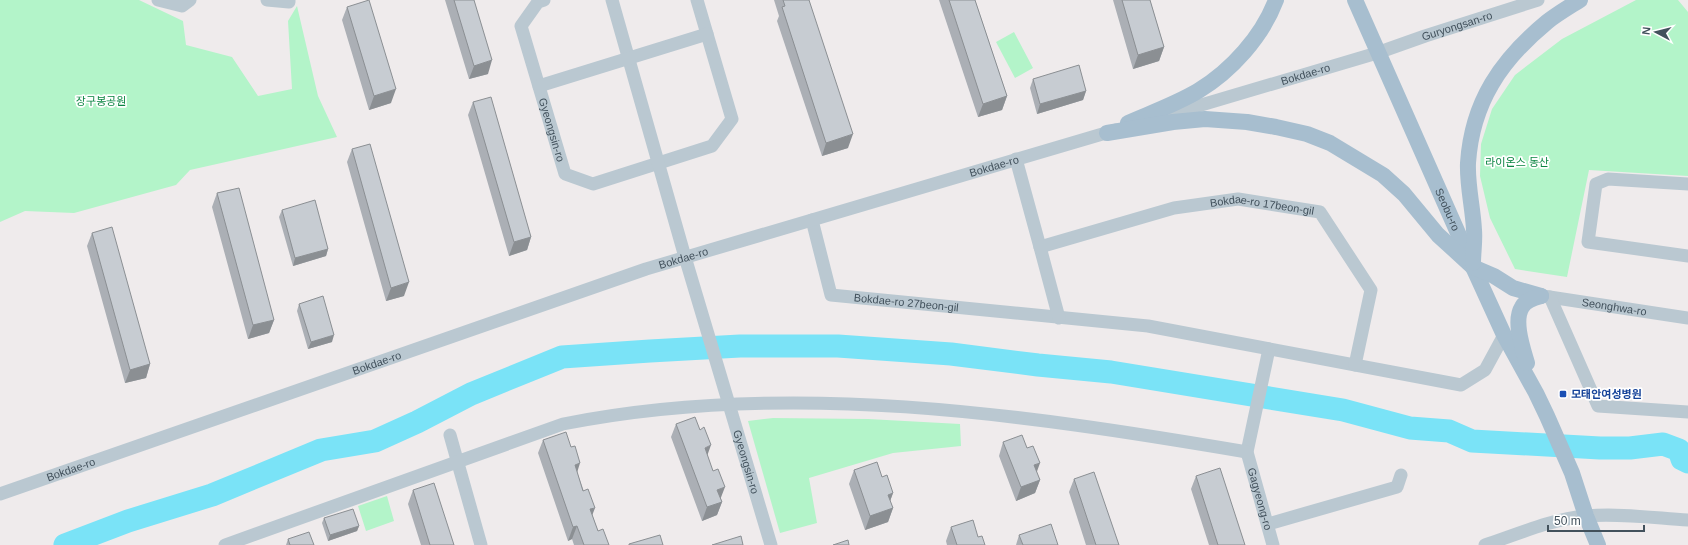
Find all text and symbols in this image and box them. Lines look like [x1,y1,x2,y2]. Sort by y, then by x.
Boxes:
street label: Guryongsan-ro [1420,9,1494,43]
north arrow [1636,12,1676,52]
text: N [1640,26,1653,35]
street label: Bokdae-ro [1279,61,1332,87]
park label: 장구봉공원 [76,95,126,107]
street label: Gyeongsin-ro [537,96,567,163]
street label: Bokdae-ro [968,153,1020,179]
park label: 라이온스 동산 [1485,156,1549,168]
street label: Seobu-ro [1433,186,1462,233]
street label: Bokdae-ro 17beon-gil [1209,193,1315,217]
street label: Bokdae-ro [657,245,709,271]
street label: Bokdae-ro 27beon-gil [853,291,959,313]
street label: Seonghwa-ro [1581,296,1647,318]
street label: Bokdae-ro [351,349,403,377]
place label: 모태안여성병원 [1571,388,1642,400]
marker: 모태안여성병원 [1558,389,1568,399]
street label: Gyeongsin-ro [731,429,761,495]
street label: Bokdae-ro [45,455,97,483]
street label: Gagyeong-ro [1246,466,1275,531]
scale bar [1548,507,1644,533]
text: 50 m [1554,514,1581,528]

